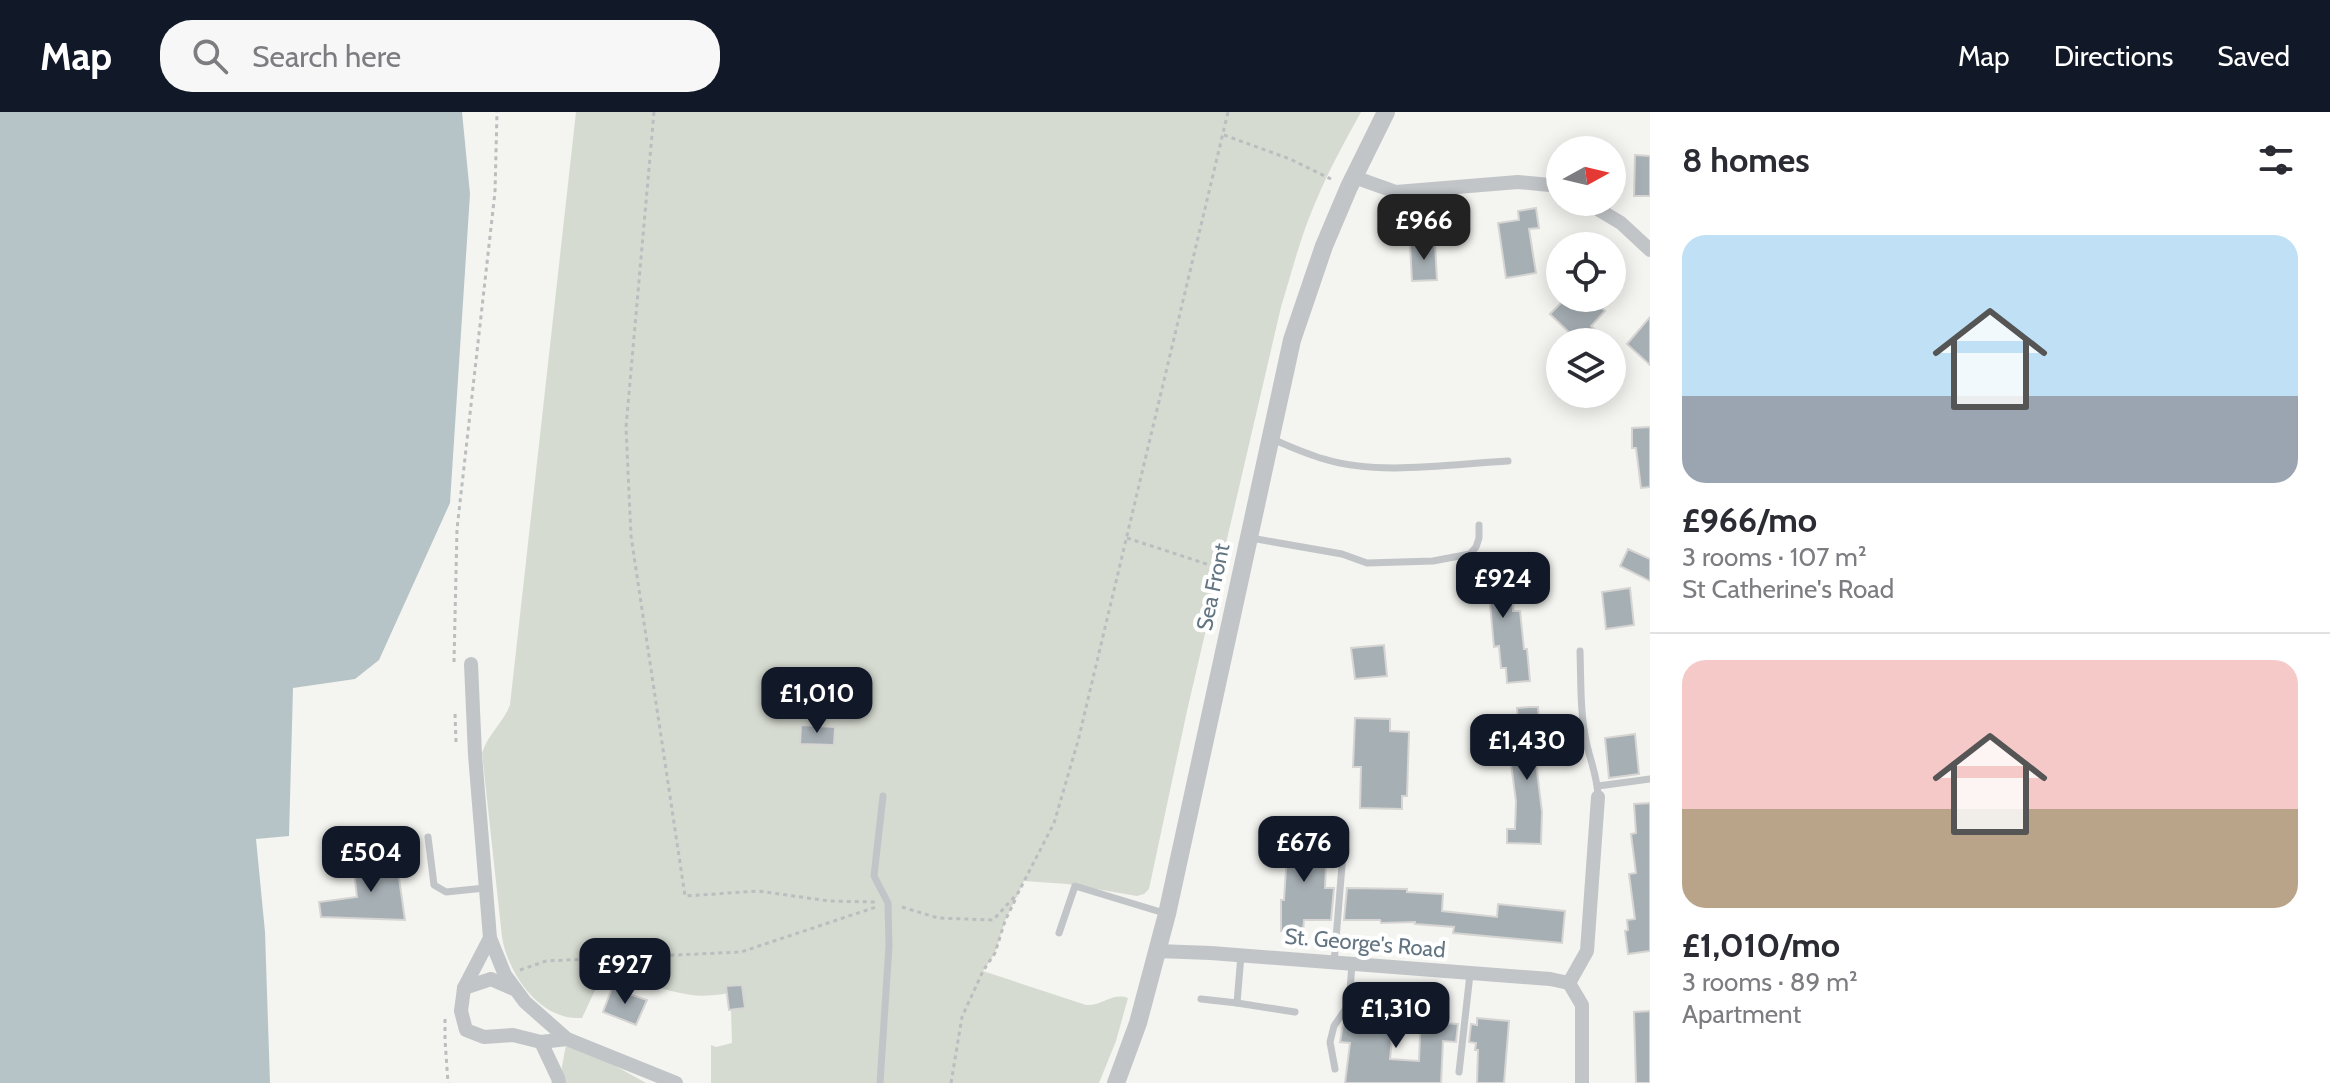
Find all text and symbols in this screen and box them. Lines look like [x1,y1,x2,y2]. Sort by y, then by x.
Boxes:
search box [160,20,720,92]
text: Map [40,33,112,80]
icon: search [188,34,232,78]
text: Search here [252,38,401,75]
text: Map [1958,39,2010,73]
text: Directions [2054,39,2173,73]
text: Saved [2217,39,2290,73]
north arrow [1546,136,1626,216]
map controls [1546,136,1626,408]
icon: filters [2254,138,2298,182]
text: 8 homes [1682,139,1810,181]
pin: £966 [1377,194,1471,262]
text: £966 [1395,204,1453,236]
button: locate [1546,232,1626,312]
icon: home [1918,287,2062,431]
button: layers [1546,328,1626,408]
text: £966/mo [1682,499,1817,541]
street label: Sea Front [1191,540,1236,633]
text: 3 rooms · 107 m² [1682,541,1867,573]
pin: £924 [1456,552,1550,620]
text: £924 [1474,562,1532,594]
text: St Catherine's Road [1682,573,1894,605]
pin: £1,010 [752,667,882,735]
text: £1,010 [779,677,855,709]
icon: home [1918,712,2062,856]
pin: £1,430 [1462,714,1592,782]
text: £1,430 [1488,724,1566,756]
pin: £676 [1257,816,1351,884]
pin: £504 [324,826,418,894]
text: £676 [1276,826,1332,858]
text: £504 [340,836,402,868]
street label: St. George's Road [1283,923,1447,963]
text: £1,010/mo [1682,924,1840,966]
pin: £927 [578,938,672,1006]
text: £927 [597,948,653,980]
text: 3 rooms · 89 m² [1682,966,1858,998]
pin: £1,310 [1331,982,1461,1050]
text: £1,310 [1360,992,1432,1024]
text: Apartment [1682,998,1801,1030]

